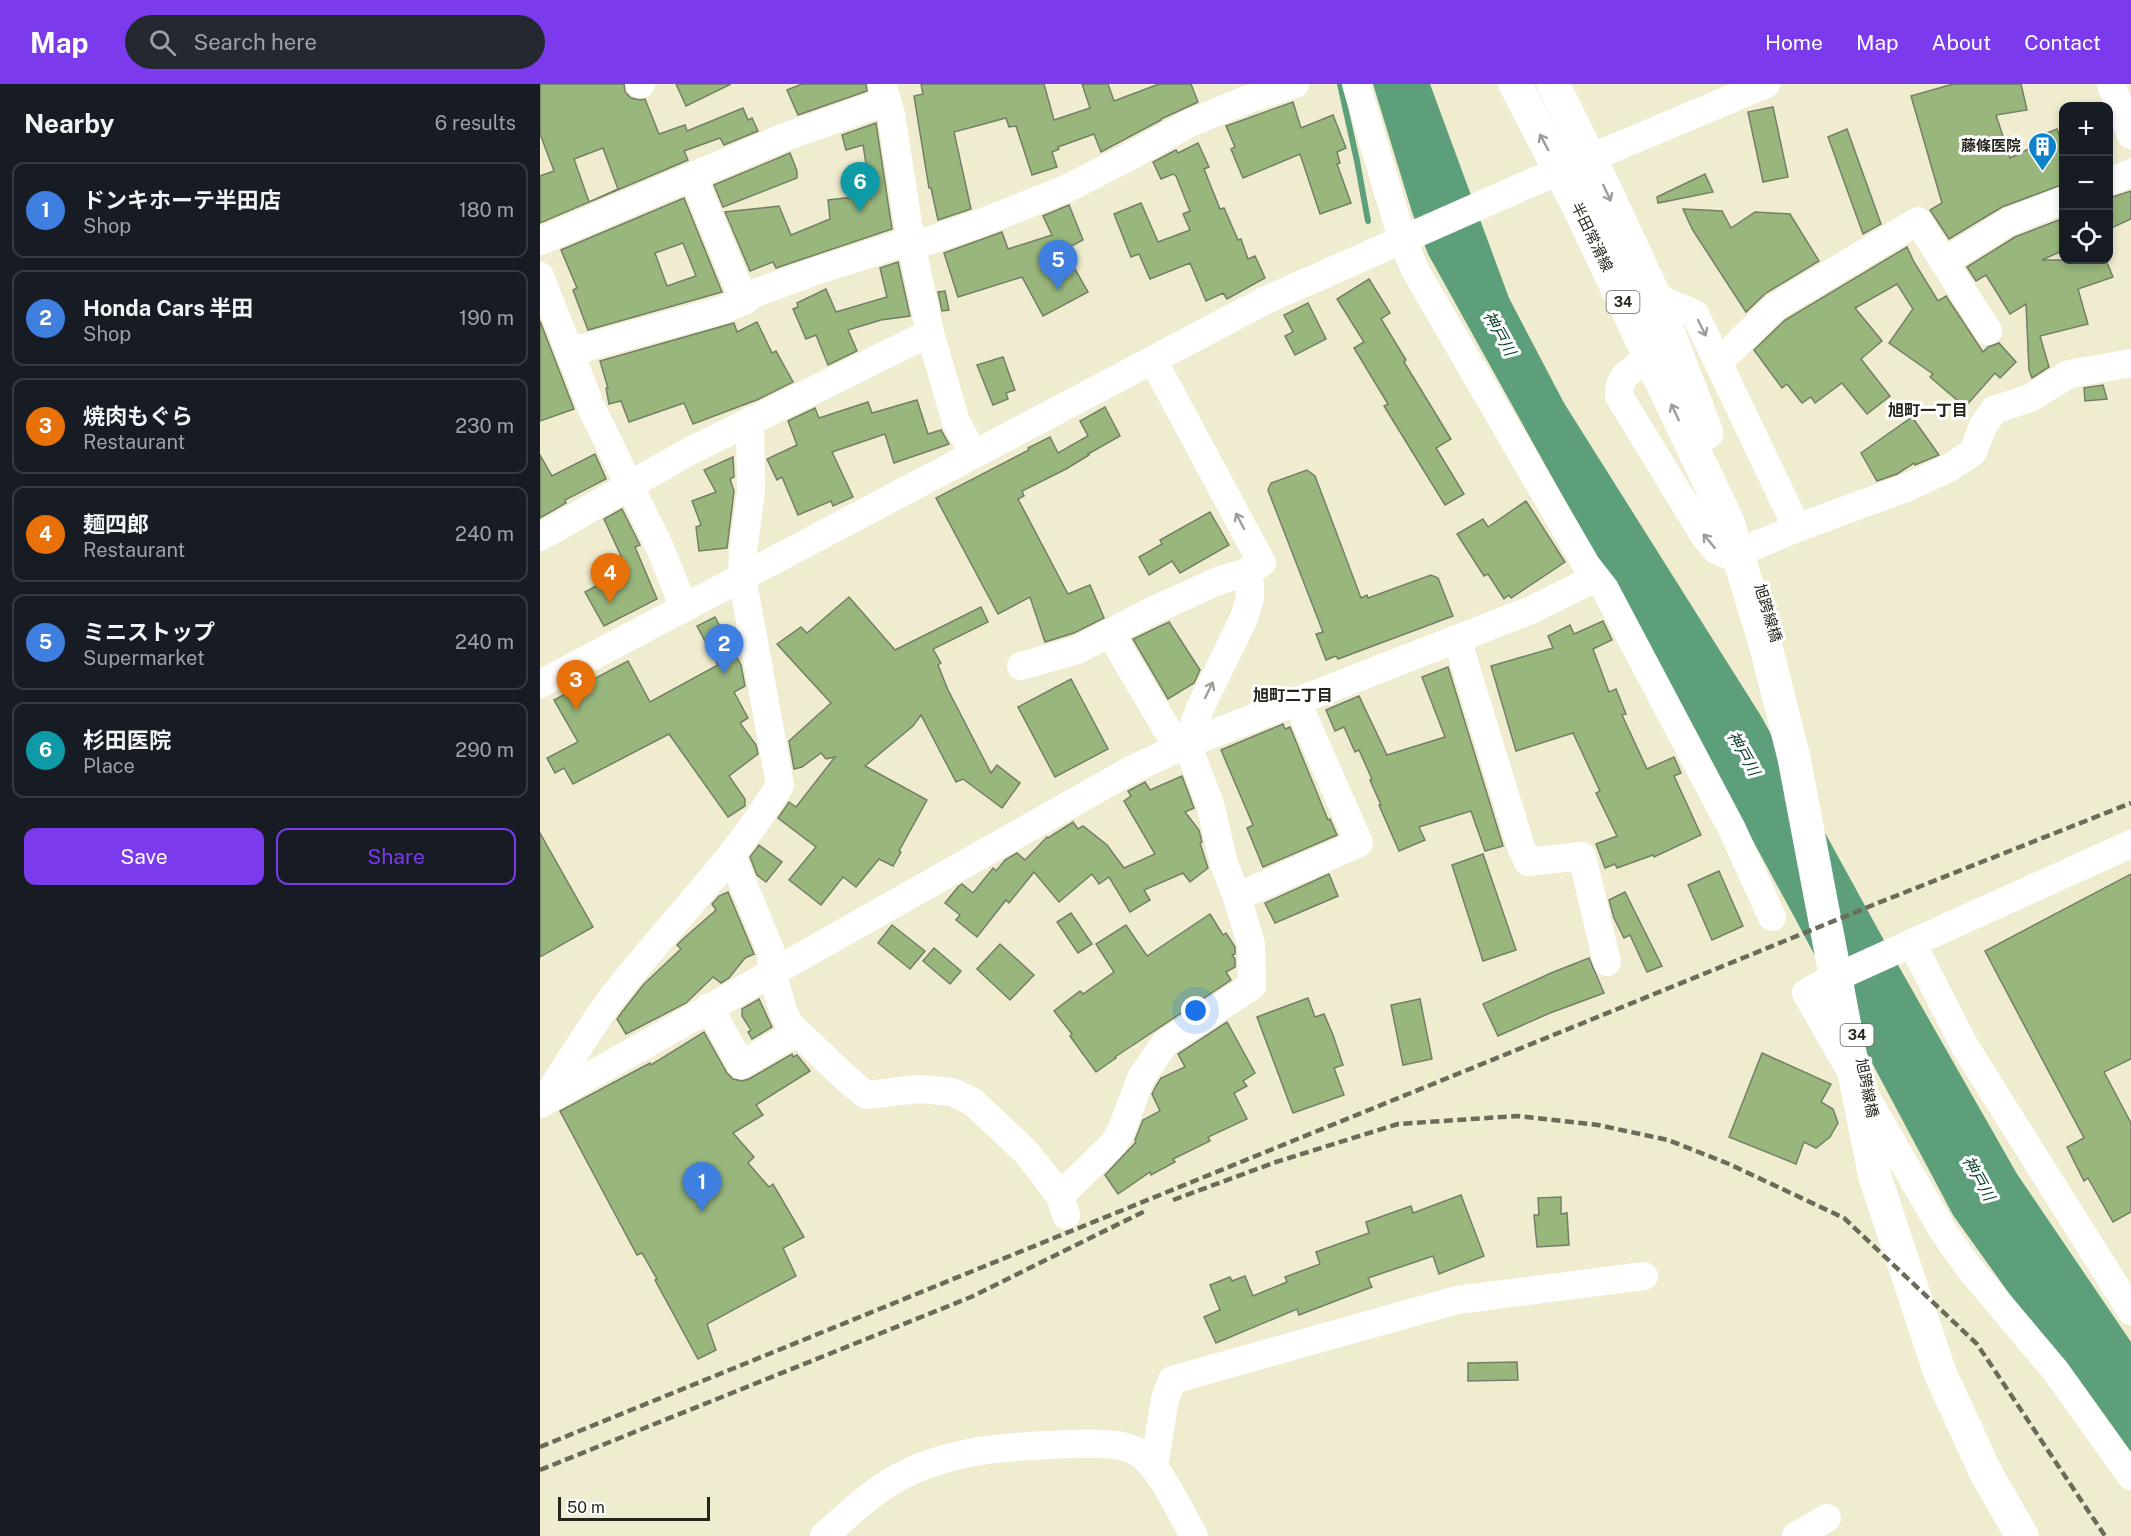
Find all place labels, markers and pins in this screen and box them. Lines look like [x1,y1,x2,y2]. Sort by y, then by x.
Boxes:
building icon: 藤條医院 [2026,130,2058,172]
place label: 藤條医院 [1961,137,2021,154]
pin: 6 [840,162,880,212]
pin: 5 [1038,240,1078,290]
pin: 4 [590,554,630,603]
pin: 2 [704,624,744,674]
pin: 3 [556,660,596,710]
pin: 1 [682,1162,722,1212]

